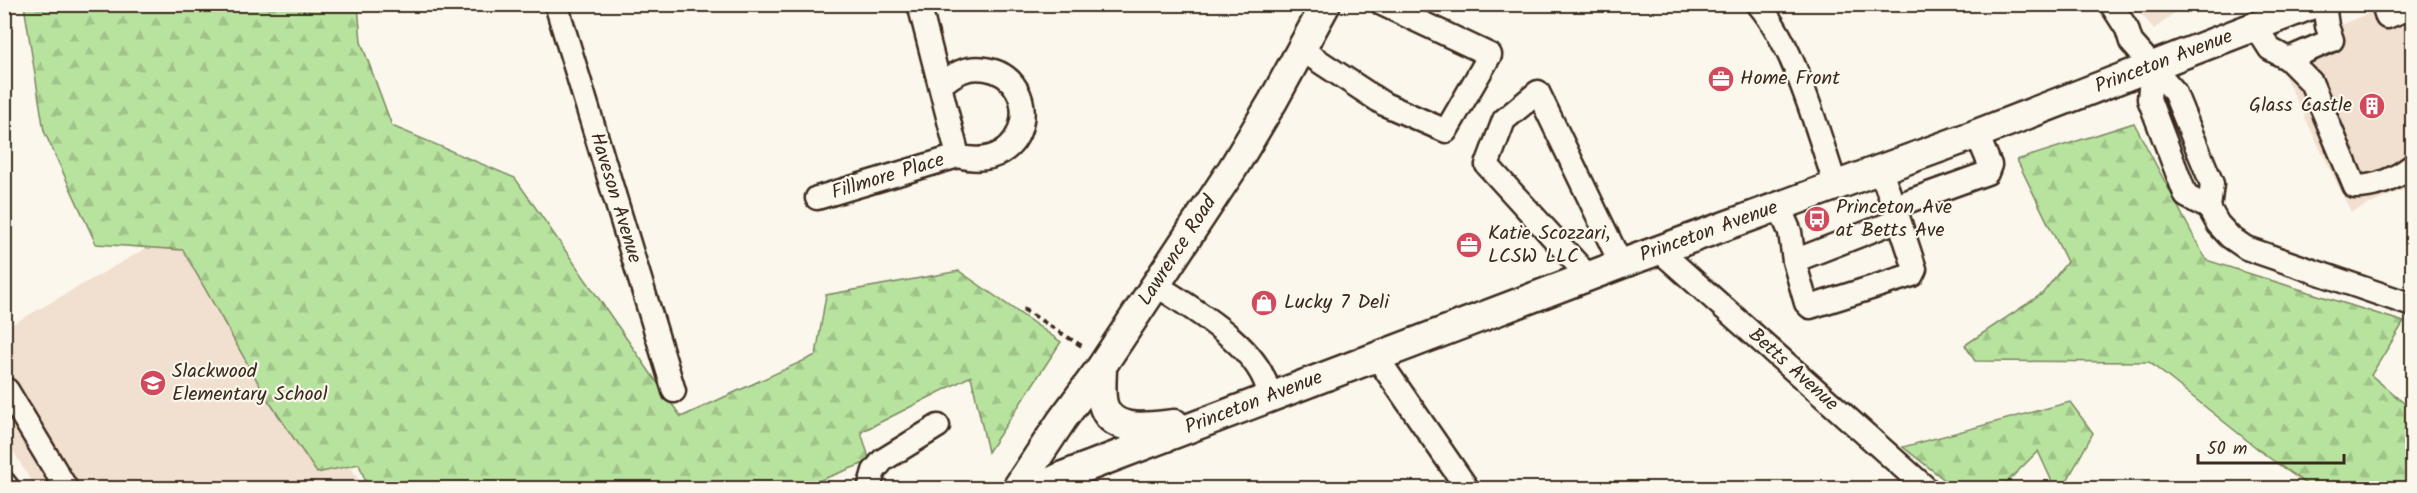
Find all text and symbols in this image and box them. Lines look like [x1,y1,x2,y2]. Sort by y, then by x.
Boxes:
street label: Princeton Avenue [2091,21,2237,103]
place label: Home Front [1740,63,1840,95]
office icon: Home Front [1706,64,1736,94]
place label: Glass Castle [2249,90,2352,122]
building icon: Glass Castle [2357,91,2387,121]
street label: Haveson Avenue [580,129,650,267]
street label: Fillmore Place [828,145,948,209]
street label: Lawrence Road [1130,189,1226,313]
street label: Princeton Avenue [1635,192,1783,272]
place label: Princeton Ave at Betts Ave [1836,192,1952,247]
bus stop icon: Princeton Ave at Betts Ave [1802,204,1832,234]
place label: Katie Scozzari, LCSW LLC [1488,218,1610,273]
office icon: Katie Scozzari, LCSW LLC [1454,230,1484,260]
place label: Lucky 7 Deli [1284,287,1390,319]
shop icon: Lucky 7 Deli [1249,288,1279,318]
street label: Betts Avenue [1740,320,1846,420]
place label: Slackwood Elementary School [172,356,328,411]
street label: Princeton Avenue [1181,362,1327,444]
school or university icon: Slackwood Elementary School [138,368,168,398]
scale bar [2198,427,2344,465]
text: 50 m [2207,435,2247,464]

